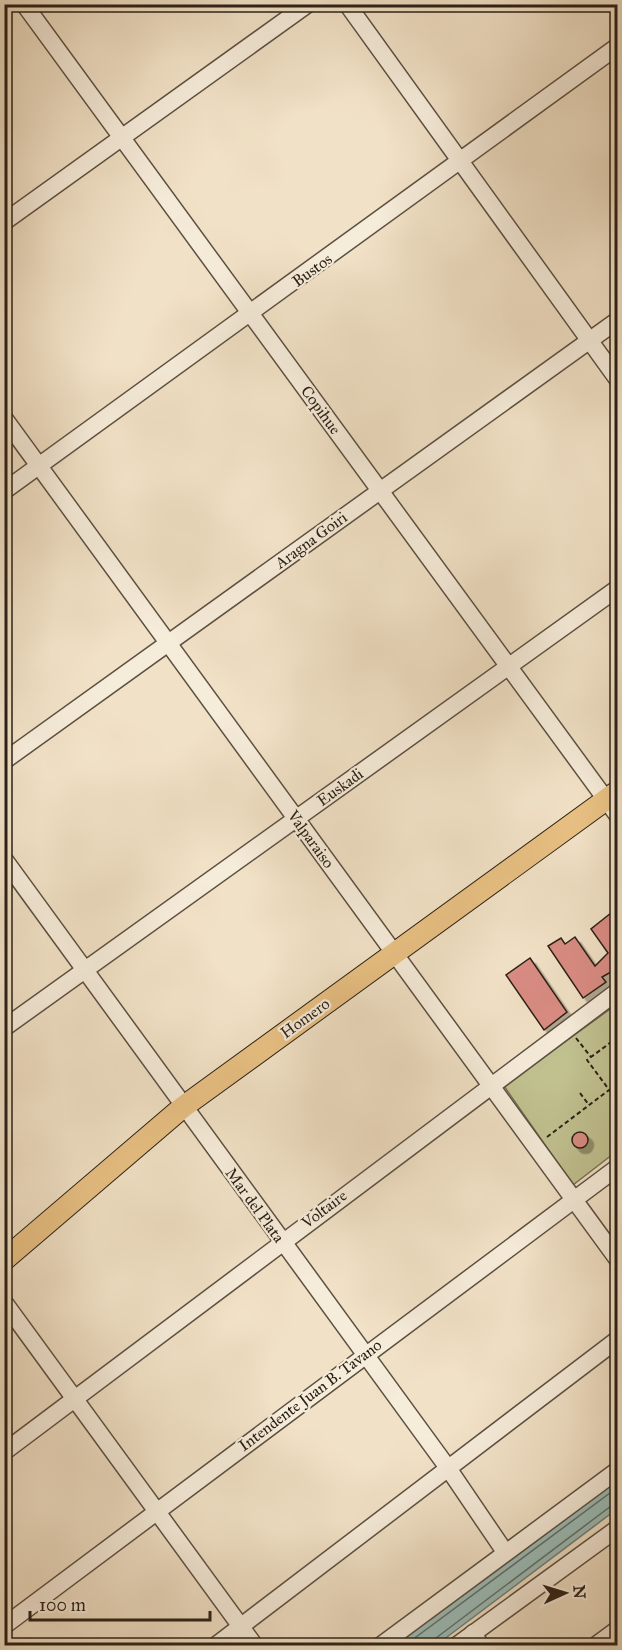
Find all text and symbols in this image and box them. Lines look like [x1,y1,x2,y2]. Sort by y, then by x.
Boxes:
street label: Bustos [288,249,336,291]
street label: Copihue [297,382,345,438]
street label: Aragna Goiri [270,507,352,574]
street label: Euskadi [313,764,367,810]
street label: Valparaiso [283,806,338,872]
street label: Homero [277,994,333,1042]
street label: Mar del Plata [222,1164,289,1246]
street label: Voltaire [297,1186,351,1233]
street label: Intendente Juan B. Tavano [235,1335,386,1456]
north arrow [535,1563,595,1623]
scale bar [30,1584,210,1622]
text: N [570,1585,589,1600]
text: 100 m [39,1594,86,1616]

